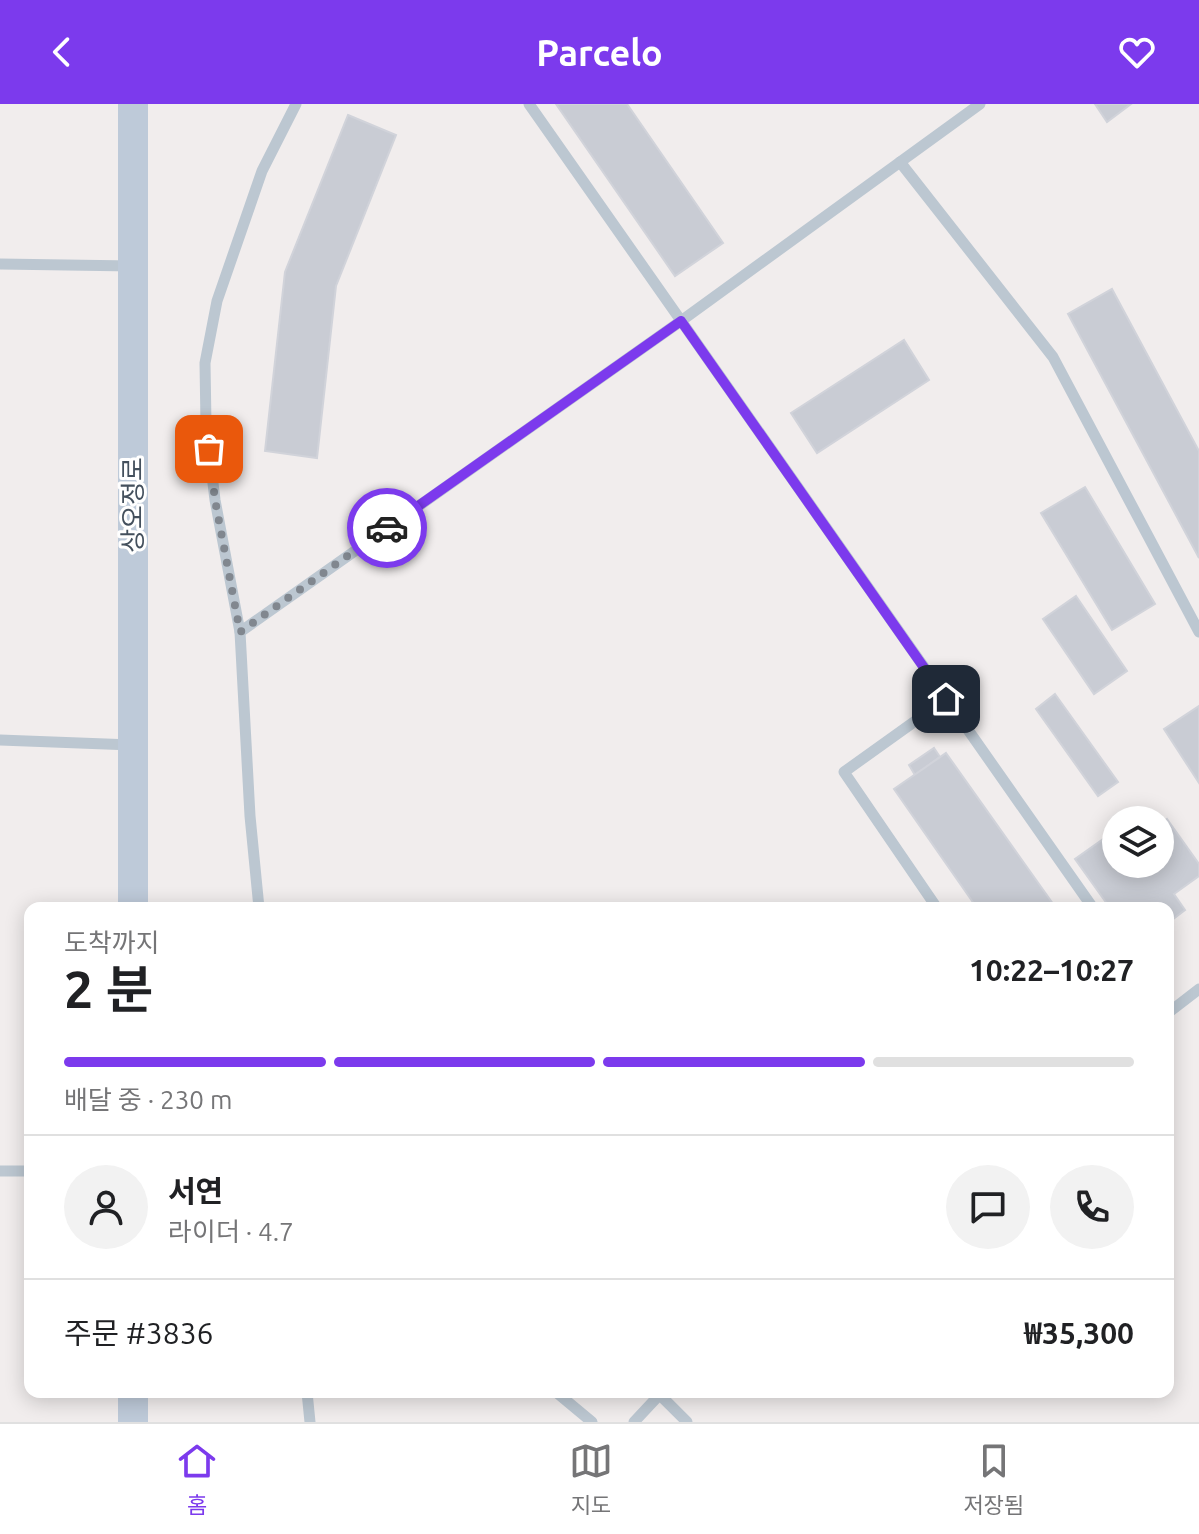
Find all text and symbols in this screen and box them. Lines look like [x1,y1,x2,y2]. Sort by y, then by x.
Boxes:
icon: back [40,30,84,74]
icon: heart [1115,30,1159,74]
text: Parcelo [536,32,663,73]
pin [175,415,243,483]
icon: bag [187,427,231,471]
street label: 상오정로 [118,457,147,553]
courier [347,488,427,568]
icon: car [365,506,409,550]
pin [912,665,980,733]
icon: home [924,677,968,721]
map controls [1102,806,1174,878]
button: layers [1102,806,1174,878]
text: 도착까지 [64,928,160,957]
text: 10:22–10:27 [969,953,1134,987]
text: 2 분 [64,960,154,1018]
text: 배달 중 · 230 m [64,1085,232,1114]
button: person [64,1165,148,1249]
button: chat [946,1165,1030,1249]
button: phone [1050,1165,1134,1249]
text: 서연 [168,1174,223,1208]
text: 라이더 · 4.7 [168,1217,294,1246]
text: 주문 #3836 [64,1316,214,1350]
text: ₩35,300 [1024,1316,1134,1350]
tab: 홈 [175,1439,219,1519]
tab: 지도 [569,1439,613,1519]
tab: 저장됨 [963,1439,1024,1519]

